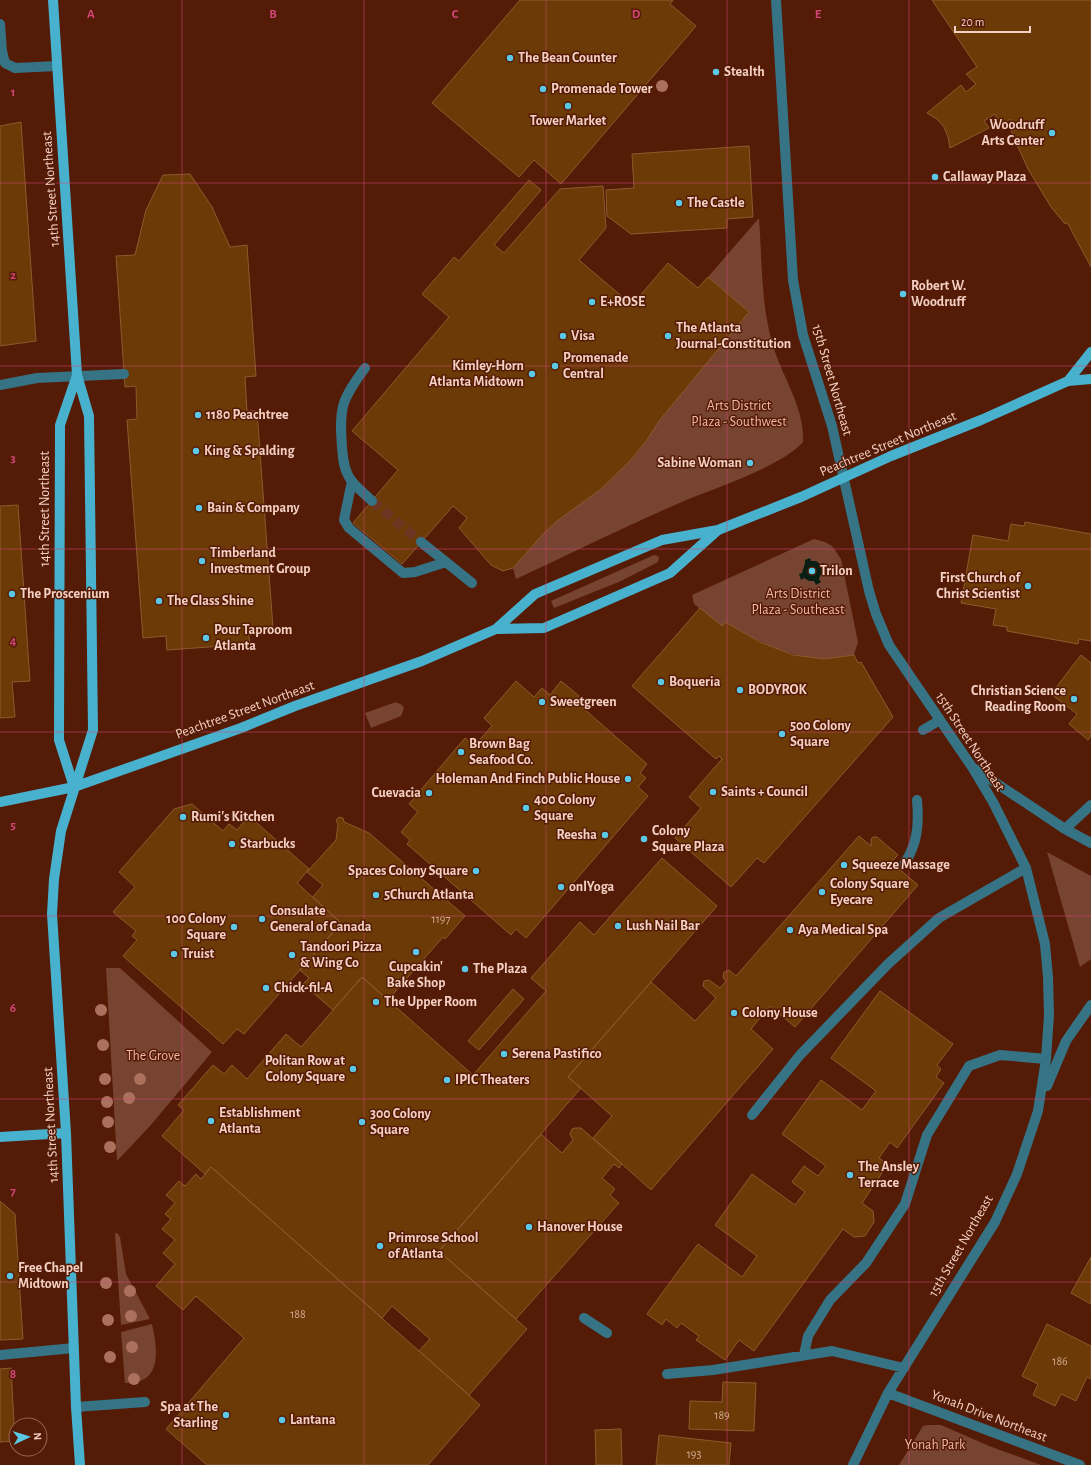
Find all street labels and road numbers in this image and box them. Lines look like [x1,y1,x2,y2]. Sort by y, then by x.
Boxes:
street label: 14th Street Northeast [40,130,62,247]
street label: 15th Street Northeast [809,323,855,438]
street label: Peachtree Street Northeast [818,409,959,479]
street label: 14th Street Northeast [38,451,52,567]
street label: Peachtree Street Northeast [174,678,317,742]
street label: 15th Street Northeast [933,690,1007,794]
street label: 14th Street Northeast [41,1066,61,1183]
street label: 15th Street Northeast [926,1192,996,1299]
street label: Yonah Drive Northeast [929,1387,1049,1445]

